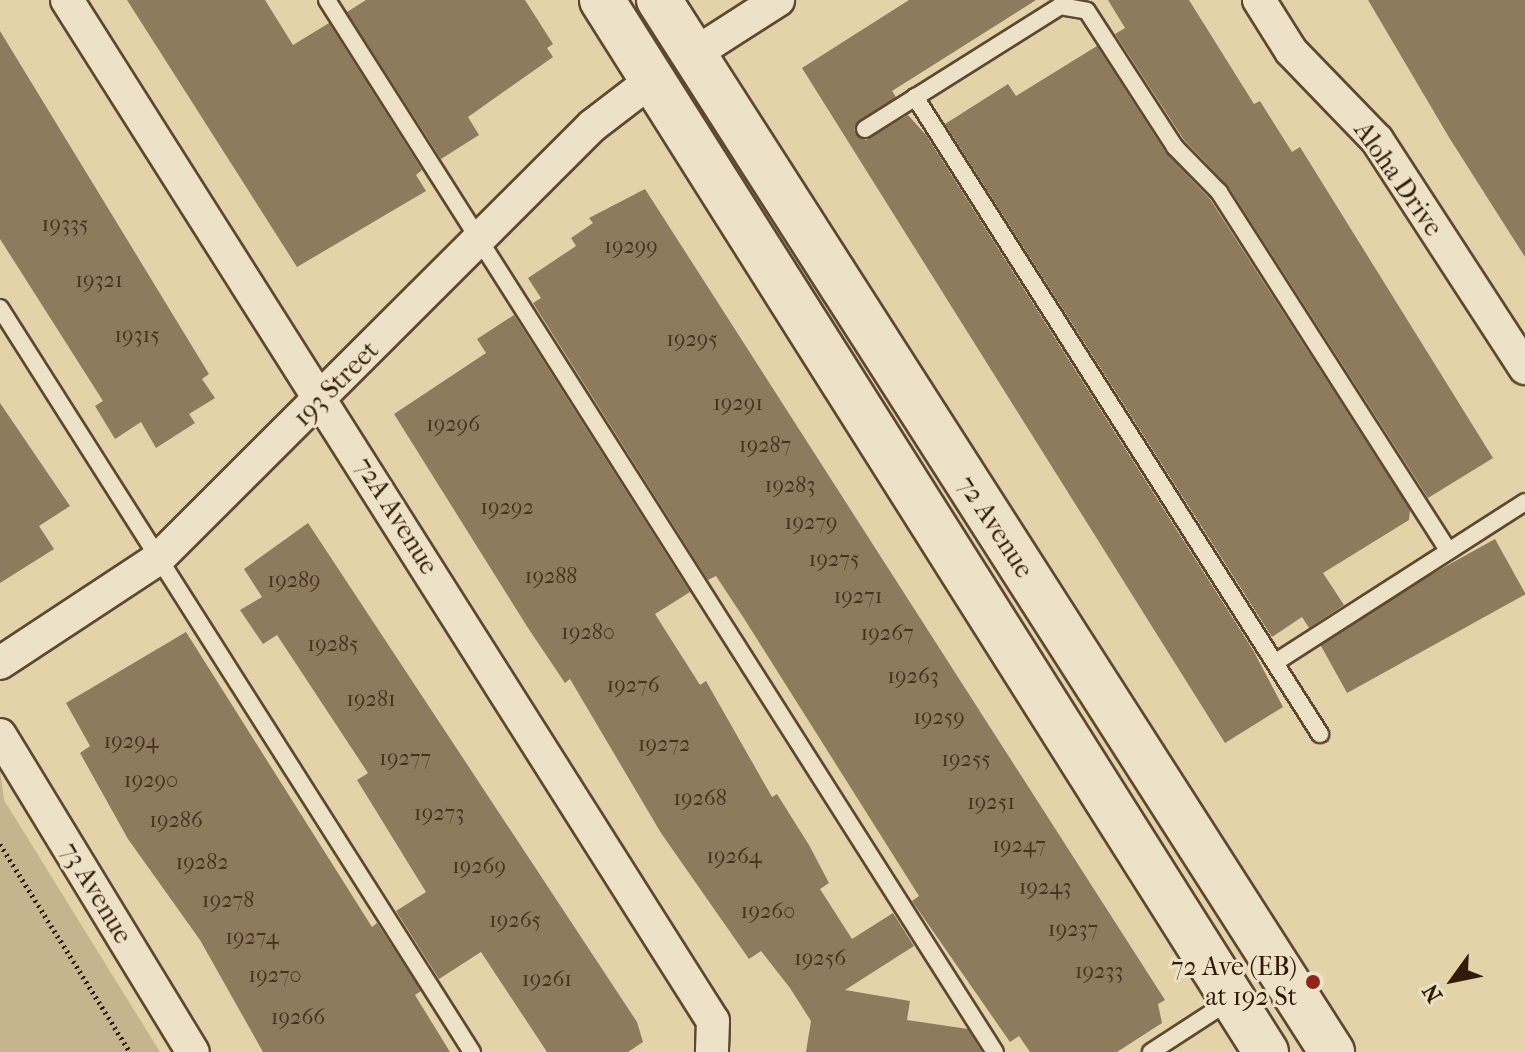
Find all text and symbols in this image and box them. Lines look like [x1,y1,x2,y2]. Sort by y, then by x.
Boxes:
street label: Aloha Drive [1347,116,1449,242]
house number: 19335 [42,212,88,238]
house number: 19299 [604,234,658,260]
house number: 19321 [75,268,123,294]
house number: 19315 [114,323,160,349]
house number: 19295 [666,327,718,353]
street label: 193 Street [287,335,385,433]
house number: 19291 [713,391,763,417]
house number: 19296 [426,412,480,438]
house number: 19287 [739,433,791,459]
street label: 72A Avenue [348,452,444,580]
street label: 72 Avenue [951,470,1039,584]
house number: 19283 [765,473,815,499]
house number: 19292 [480,495,534,521]
house number: 19279 [785,510,837,536]
house number: 19275 [809,547,859,573]
house number: 19288 [525,564,577,590]
house number: 19289 [267,568,321,594]
house number: 19271 [833,584,883,610]
house number: 19280 [561,620,615,646]
house number: 19267 [860,621,914,647]
house number: 19285 [307,632,359,658]
house number: 19263 [887,664,939,690]
house number: 19276 [606,673,660,699]
house number: 19281 [346,687,396,713]
house number: 19259 [913,705,965,731]
house number: 19294 [103,729,159,755]
house number: 19272 [638,732,690,758]
house number: 19277 [379,746,431,772]
house number: 19255 [941,747,991,773]
house number: 19290 [124,768,178,794]
house number: 19268 [673,786,727,812]
house number: 19251 [967,790,1015,816]
house number: 19273 [414,801,464,827]
house number: 19286 [149,808,203,834]
house number: 19247 [992,833,1046,859]
street label: 73 Avenue [54,837,138,949]
house number: 19264 [706,844,762,870]
house number: 19282 [175,850,229,876]
house number: 19269 [452,854,506,880]
house number: 19243 [1019,875,1071,901]
house number: 19278 [202,888,254,914]
house number: 19260 [741,899,795,925]
house number: 19265 [489,908,541,934]
house number: 19237 [1048,917,1098,943]
house number: 19274 [225,925,279,951]
north arrow [1413,940,1493,1020]
house number: 19256 [794,946,846,972]
place label: 72 Ave (EB) at 192 St [1171,951,1297,1012]
house number: 19233 [1075,959,1123,985]
house number: 19270 [248,963,302,989]
house number: 19261 [522,967,572,993]
marker: 72 Ave (EB) at 192 St [1304,973,1322,991]
text: N [1417,979,1448,1007]
house number: 19266 [271,1005,325,1031]

